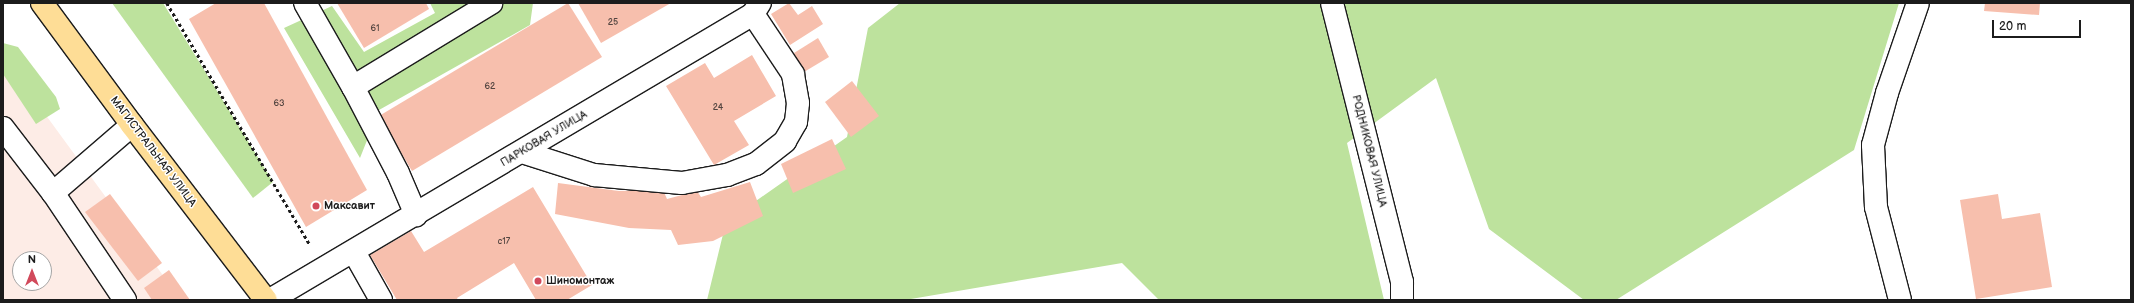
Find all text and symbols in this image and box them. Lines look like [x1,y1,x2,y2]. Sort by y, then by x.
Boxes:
scale bar [1994,12,2083,38]
house number: 25 [608,18,618,28]
text: 20 m [1999,19,2026,34]
house number: 61 [371,24,379,34]
house number: 62 [485,82,495,92]
street label: МАГИСТРАЛЬНАЯ УЛИЦА [107,94,199,210]
street label: РОДНИКОВАЯ УЛИЦА [1349,94,1389,208]
house number: 63 [273,99,285,109]
house number: 24 [713,103,723,113]
street label: ПАРКОВАЯ УЛИЦА [498,108,590,170]
place label: Максавит [324,199,375,213]
marker: Максавит [311,201,321,211]
house number: с17 [498,237,510,247]
north arrow [12,251,52,291]
text: N [28,253,36,266]
place label: Шиномонтаж [546,274,614,288]
marker: Шиномонтаж [533,276,543,286]

